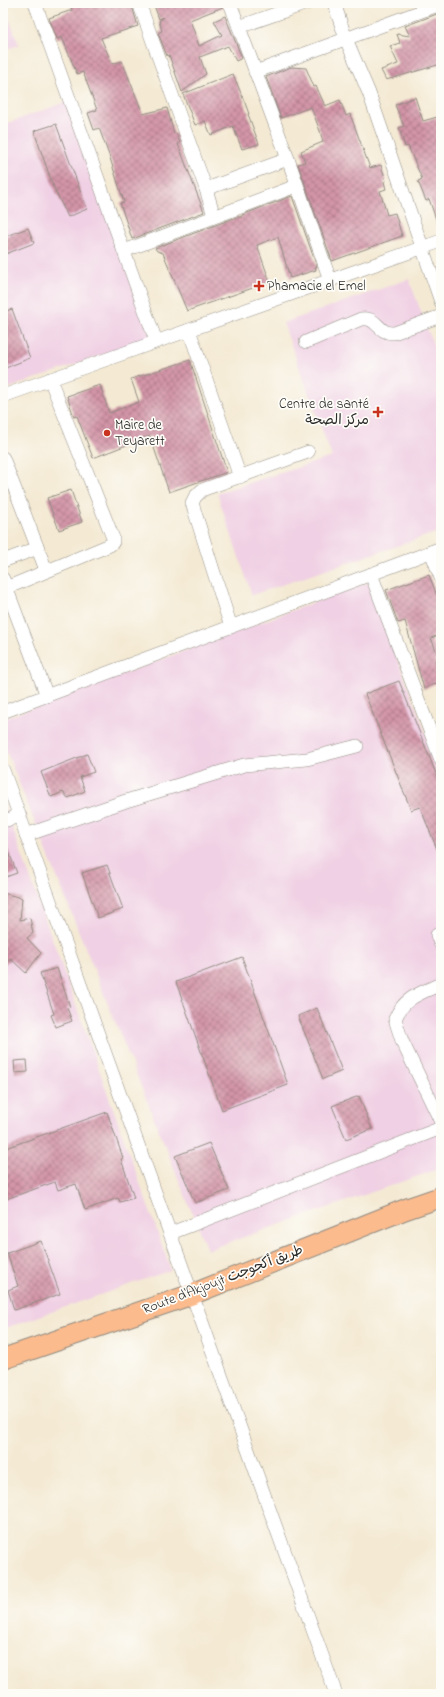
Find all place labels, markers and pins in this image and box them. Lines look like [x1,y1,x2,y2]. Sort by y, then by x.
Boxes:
place label: Phamacie el Emel [267,276,366,297]
marker: Phamacie el Emel [254,281,264,291]
place label: Centre de santé مركز الصحة [279,394,370,431]
marker: Centre de santé مركز الصحة [372,406,384,418]
place label: Maire de Teyarett [115,415,165,453]
marker: Maire de Teyarett [102,428,112,438]

